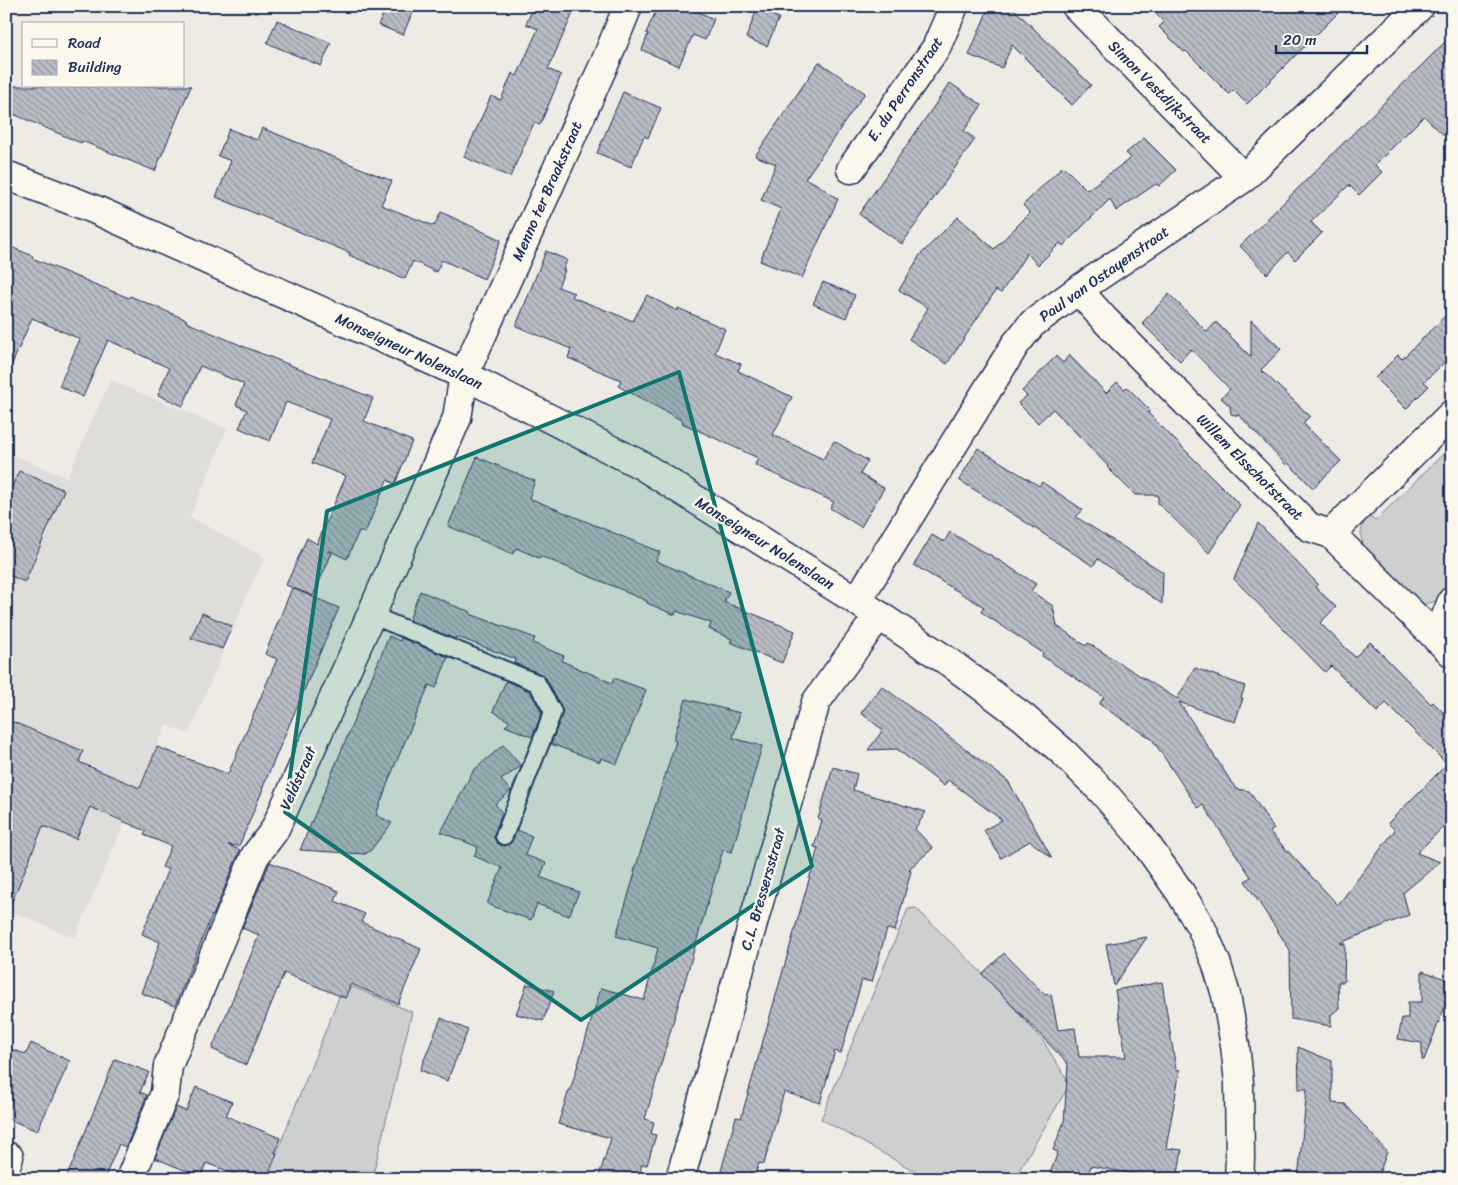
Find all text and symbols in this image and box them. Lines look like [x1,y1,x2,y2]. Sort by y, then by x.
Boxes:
legend [22,22,185,88]
scale bar [1276,22,1367,54]
text: 20 m [1283,27,1317,53]
text: Road [68,30,101,56]
street label: E. du Perronstraat [860,31,950,147]
street label: Simon Vestdijkstraat [1102,34,1219,151]
text: Building [68,54,122,80]
street label: Menno ter Braakstraat [504,116,590,265]
street label: Paul van Ostayenstraat [1033,219,1175,329]
street label: Monseigneur Nolenslaan [331,305,487,397]
street label: Willem Elsschotstraat [1190,407,1310,527]
street label: Monseigneur Nolenslaan [690,489,840,597]
street label: Veldstraat [272,741,324,814]
street label: C.L. Bressersstraat [733,824,793,953]

